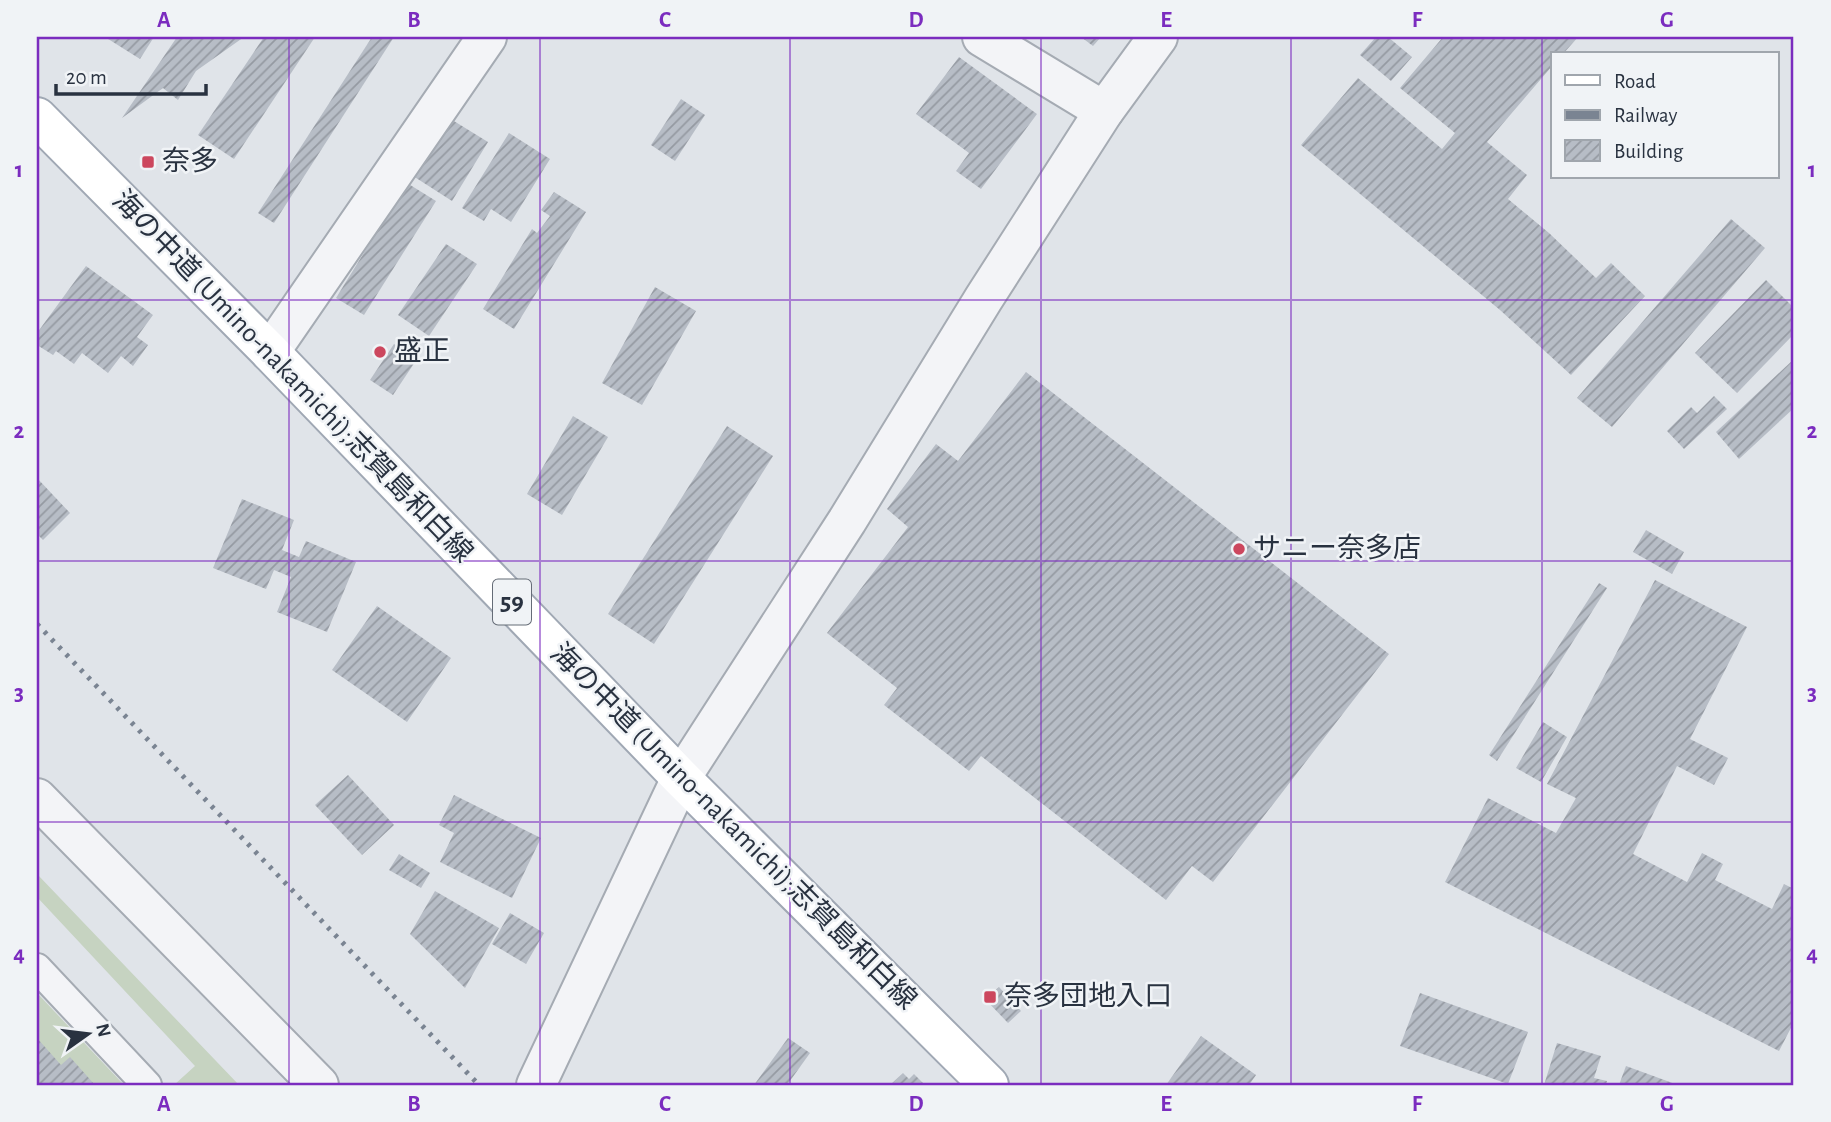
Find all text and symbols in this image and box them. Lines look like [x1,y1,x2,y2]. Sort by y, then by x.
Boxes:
text: A [157,9,171,32]
text: B [407,9,421,32]
text: C [659,9,671,32]
text: D [908,9,924,32]
text: E [1160,9,1172,32]
text: F [1412,9,1423,32]
text: G [1660,9,1674,32]
scale bar [56,52,206,96]
legend [1551,52,1778,178]
text: 20 m [66,67,107,88]
text: Road [1614,71,1656,92]
text: Railway [1614,105,1677,126]
text: Building [1614,141,1684,162]
place label: 奈多 [162,146,218,176]
marker: 奈多 [140,154,156,170]
text: 1 [15,159,23,182]
text: 1 [1808,159,1816,182]
street label: 海の中道 (Umino-nakamichi);志賀島和白線 [107,185,479,568]
place label: 盛正 [394,336,450,366]
marker: 盛正 [372,344,388,360]
text: 2 [14,420,25,443]
text: 2 [1807,420,1818,443]
place label: サニー奈多店 [1253,533,1421,563]
marker: サニー奈多店 [1231,541,1247,557]
road number: 59 [493,580,531,624]
street label: 海の中道 (Umino-nakamichi);志賀島和白線 [545,637,923,1015]
text: 3 [14,682,24,705]
text: 3 [1807,682,1817,705]
text: 4 [13,943,25,966]
text: 4 [1806,943,1818,966]
place label: 奈多団地入口 [1004,981,1172,1011]
marker: 奈多団地入口 [982,989,998,1005]
north arrow [52,1000,122,1070]
text: N [92,1022,114,1039]
text: A [157,1093,171,1116]
text: B [407,1093,421,1116]
text: C [659,1093,671,1116]
text: D [908,1093,924,1116]
text: E [1160,1093,1172,1116]
text: F [1412,1093,1423,1116]
text: G [1660,1093,1674,1116]

